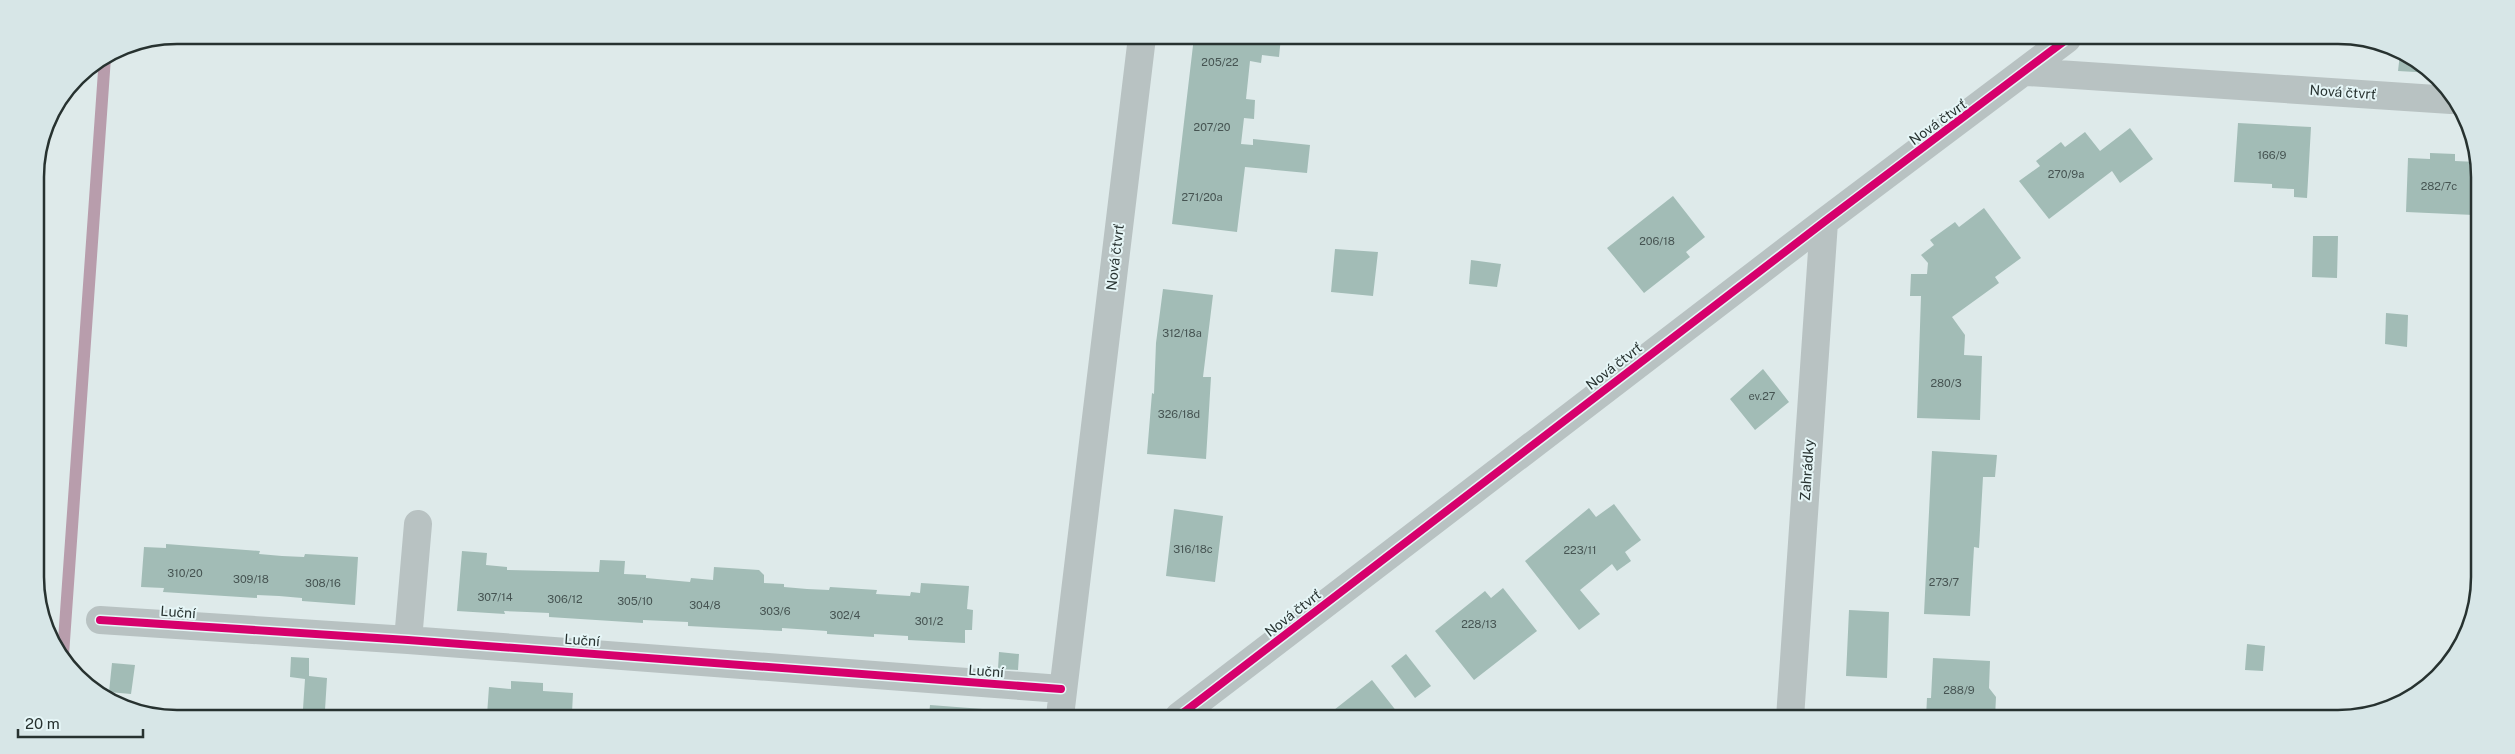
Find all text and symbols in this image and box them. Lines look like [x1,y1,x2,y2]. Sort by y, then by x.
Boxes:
house number: 205/22 [1201,56,1239,68]
street label: Nová čtvrť [2309,82,2377,102]
street label: Nová čtvrť [1906,96,1970,148]
house number: 207/20 [1194,121,1231,133]
house number: 166/9 [2258,149,2287,161]
house number: 270/9a [2048,168,2084,180]
house number: 282/7c [2421,180,2457,192]
house number: 271/20a [1181,191,1223,203]
street label: Nová čtvrť [1103,223,1127,291]
house number: 206/18 [1639,235,1675,247]
house number: 312/18a [1162,327,1202,339]
street label: Nová čtvrť [1583,339,1645,393]
house number: 280/3 [1930,377,1962,389]
house number: ev.27 [1749,390,1776,402]
house number: 326/18d [1158,408,1200,420]
street label: Zahrádky [1797,438,1817,501]
house number: 316/18c [1173,543,1213,555]
house number: 223/11 [1564,544,1596,556]
house number: 310/20 [167,567,203,579]
house number: 309/18 [233,573,269,585]
house number: 273/7 [1929,576,1960,588]
house number: 308/16 [305,577,341,589]
street label: Nová čtvrť [1262,586,1324,640]
house number: 307/14 [477,591,513,603]
house number: 306/12 [547,593,583,605]
house number: 305/10 [617,595,653,607]
house number: 304/8 [689,599,721,611]
street label: Luční [160,603,197,621]
house number: 303/6 [759,605,791,617]
house number: 302/4 [830,609,861,621]
house number: 301/2 [915,615,944,627]
house number: 228/13 [1461,618,1497,630]
street label: Luční [564,631,601,649]
street label: Luční [968,662,1005,680]
house number: 288/9 [1943,684,1975,696]
scale bar [18,706,142,738]
text: 20 m [25,715,60,732]

